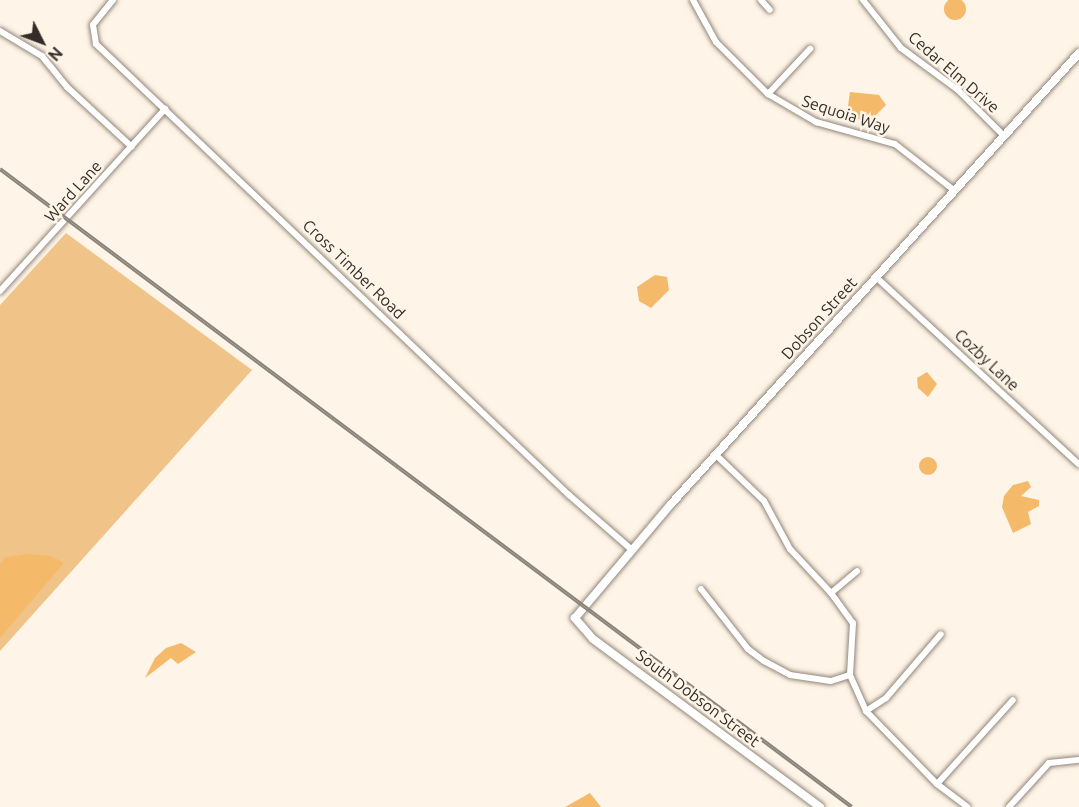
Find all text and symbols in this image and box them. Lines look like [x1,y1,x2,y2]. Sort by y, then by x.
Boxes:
north arrow [12,12,72,72]
street label: Cedar Elm Drive [905,27,1003,117]
text: N [45,44,66,65]
street label: Sequoia Way [800,91,892,137]
street label: Ward Lane [40,156,106,226]
street label: Cross Timber Road [299,215,409,323]
street label: Dobson Street [777,273,861,363]
street label: Cozby Lane [951,325,1023,395]
street label: South Dobson Street [632,645,764,751]

